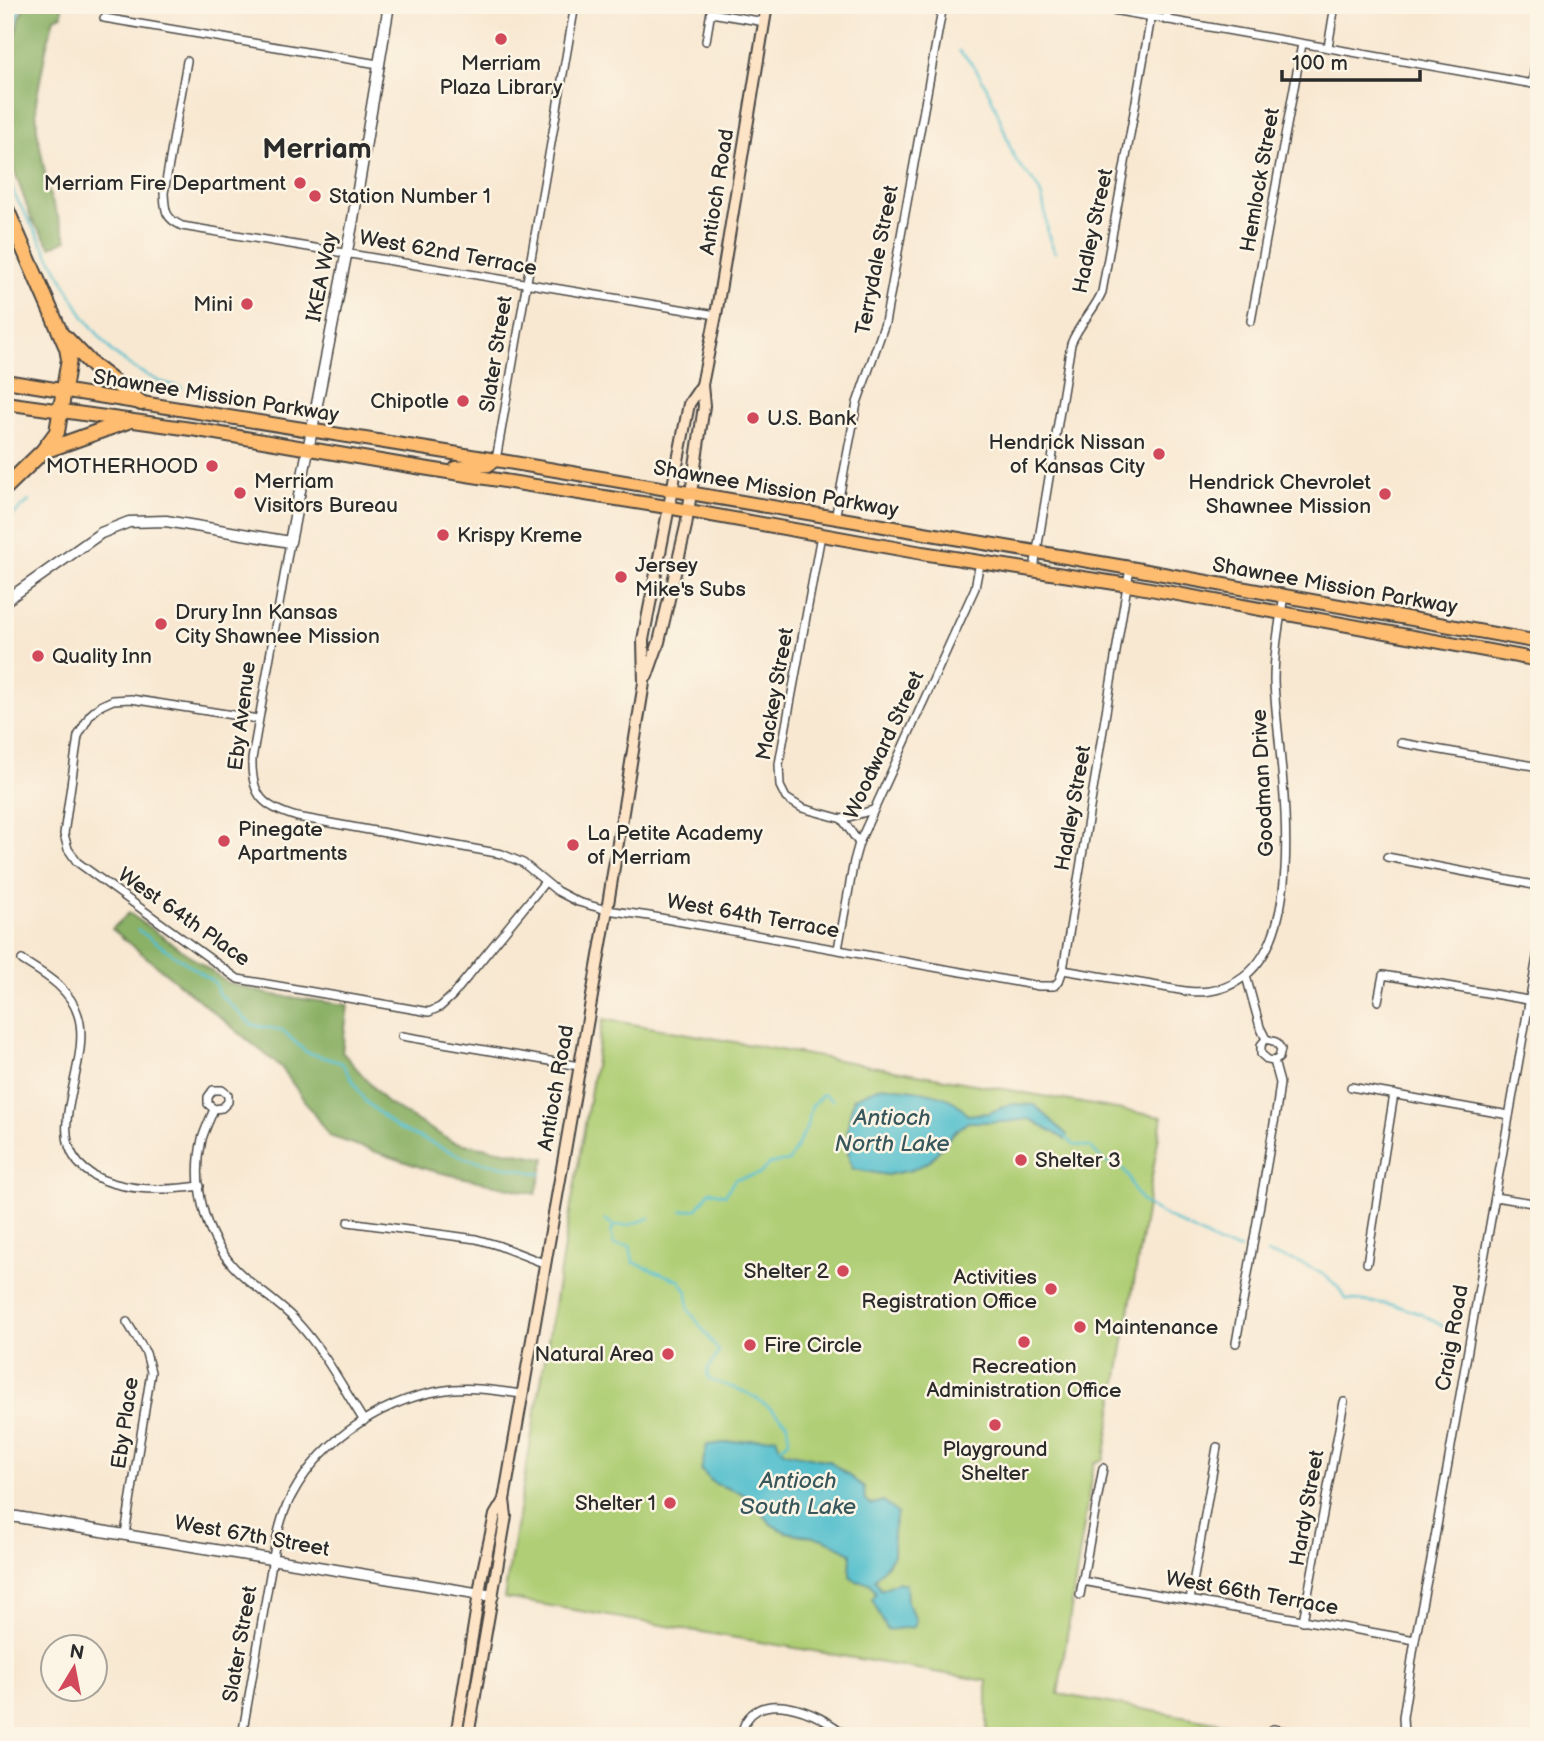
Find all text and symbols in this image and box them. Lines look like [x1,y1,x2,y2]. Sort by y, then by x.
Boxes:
marker: Merriam Plaza Library [493,31,509,47]
scale bar [1282,38,1420,82]
place label: Merriam Plaza Library [440,51,563,100]
text: 100 m [1292,51,1348,76]
street label: Hemlock Street [1235,105,1285,254]
street label: Antioch Road [695,127,739,257]
district label: Merriam [262,133,372,166]
street label: Hadley Street [1068,166,1119,296]
place label: Merriam Fire Department [44,171,287,196]
marker: Merriam Fire Department [292,175,308,191]
street label: Terrydale Street [850,183,904,337]
place label: Station Number 1 [329,184,491,209]
marker: Station Number 1 [307,188,323,204]
street label: West 62nd Terrace [357,225,539,281]
street label: IKEA Way [301,230,343,324]
place label: Mini [193,292,233,317]
street label: Slater Street [474,293,518,414]
marker: Mini [239,296,255,312]
street label: Shawnee Mission Parkway [91,364,341,428]
place label: Chipotle [370,389,449,414]
marker: Chipotle [455,393,471,409]
place label: U.S. Bank [767,406,857,431]
marker: U.S. Bank [745,410,761,426]
place label: Hendrick Nissan of Kansas City [988,430,1145,479]
marker: Hendrick Nissan of Kansas City [1151,446,1167,462]
place label: MOTHERHOOD [46,454,198,479]
street label: Shawnee Mission Parkway [652,455,901,523]
marker: MOTHERHOOD [204,458,220,474]
place label: Merriam Visitors Bureau [254,469,398,518]
place label: Hendrick Chevrolet Shawnee Mission [1188,470,1372,519]
marker: Merriam Visitors Bureau [232,485,248,501]
marker: Hendrick Chevrolet Shawnee Mission [1377,486,1393,502]
place label: Krispy Kreme [457,523,582,548]
marker: Krispy Kreme [435,527,451,543]
street label: Shawnee Mission Parkway [1211,552,1460,620]
place label: Jersey Mike's Subs [635,553,746,602]
marker: Jersey Mike's Subs [613,569,629,585]
place label: Drury Inn Kansas City Shawnee Mission [175,600,380,649]
marker: Drury Inn Kansas City Shawnee Mission [153,616,169,632]
street label: Mackey Street [751,625,799,762]
place label: Quality Inn [52,644,152,669]
marker: Quality Inn [30,648,46,664]
street label: Eby Avenue [223,660,261,772]
street label: Woodward Street [839,666,930,823]
street label: Goodman Drive [1247,709,1279,857]
street label: Hadley Street [1050,743,1096,873]
place label: Pinegate Apartments [238,817,347,866]
place label: La Petite Academy of Merriam [587,821,763,870]
marker: Pinegate Apartments [216,833,232,849]
marker: La Petite Academy of Merriam [565,837,581,853]
street label: West 64th Place [113,862,255,972]
street label: West 64th Terrace [665,889,841,943]
street label: Antioch Road [533,1023,579,1153]
water label: Antioch North Lake [834,1104,950,1158]
place label: Shelter 3 [1035,1148,1121,1173]
marker: Shelter 3 [1013,1152,1029,1168]
place label: Shelter 2 [744,1259,830,1284]
marker: Shelter 2 [835,1263,851,1279]
place label: Activities Registration Office [861,1265,1037,1314]
marker: Activities Registration Office [1043,1281,1059,1297]
street label: Craig Road [1430,1283,1474,1393]
place label: Maintenance [1094,1315,1218,1340]
marker: Maintenance [1072,1319,1088,1335]
place label: Fire Circle [764,1333,862,1358]
marker: Recreation Administration Office [1016,1334,1032,1350]
marker: Fire Circle [742,1337,758,1353]
place label: Natural Area [535,1342,654,1367]
marker: Natural Area [660,1346,676,1362]
place label: Recreation Administration Office [927,1354,1121,1403]
street label: Eby Place [106,1375,144,1471]
marker: Playground Shelter [987,1417,1003,1433]
place label: Playground Shelter [942,1437,1048,1486]
street label: Hardy Street [1284,1447,1330,1568]
water label: Antioch South Lake [740,1467,856,1521]
place label: Shelter 1 [575,1491,656,1516]
marker: Shelter 1 [662,1495,678,1511]
street label: West 67th Street [172,1510,332,1562]
street label: West 66th Terrace [1164,1566,1340,1620]
street label: Slater Street [217,1583,263,1704]
north arrow [38,1632,108,1702]
text: N [68,1640,86,1665]

